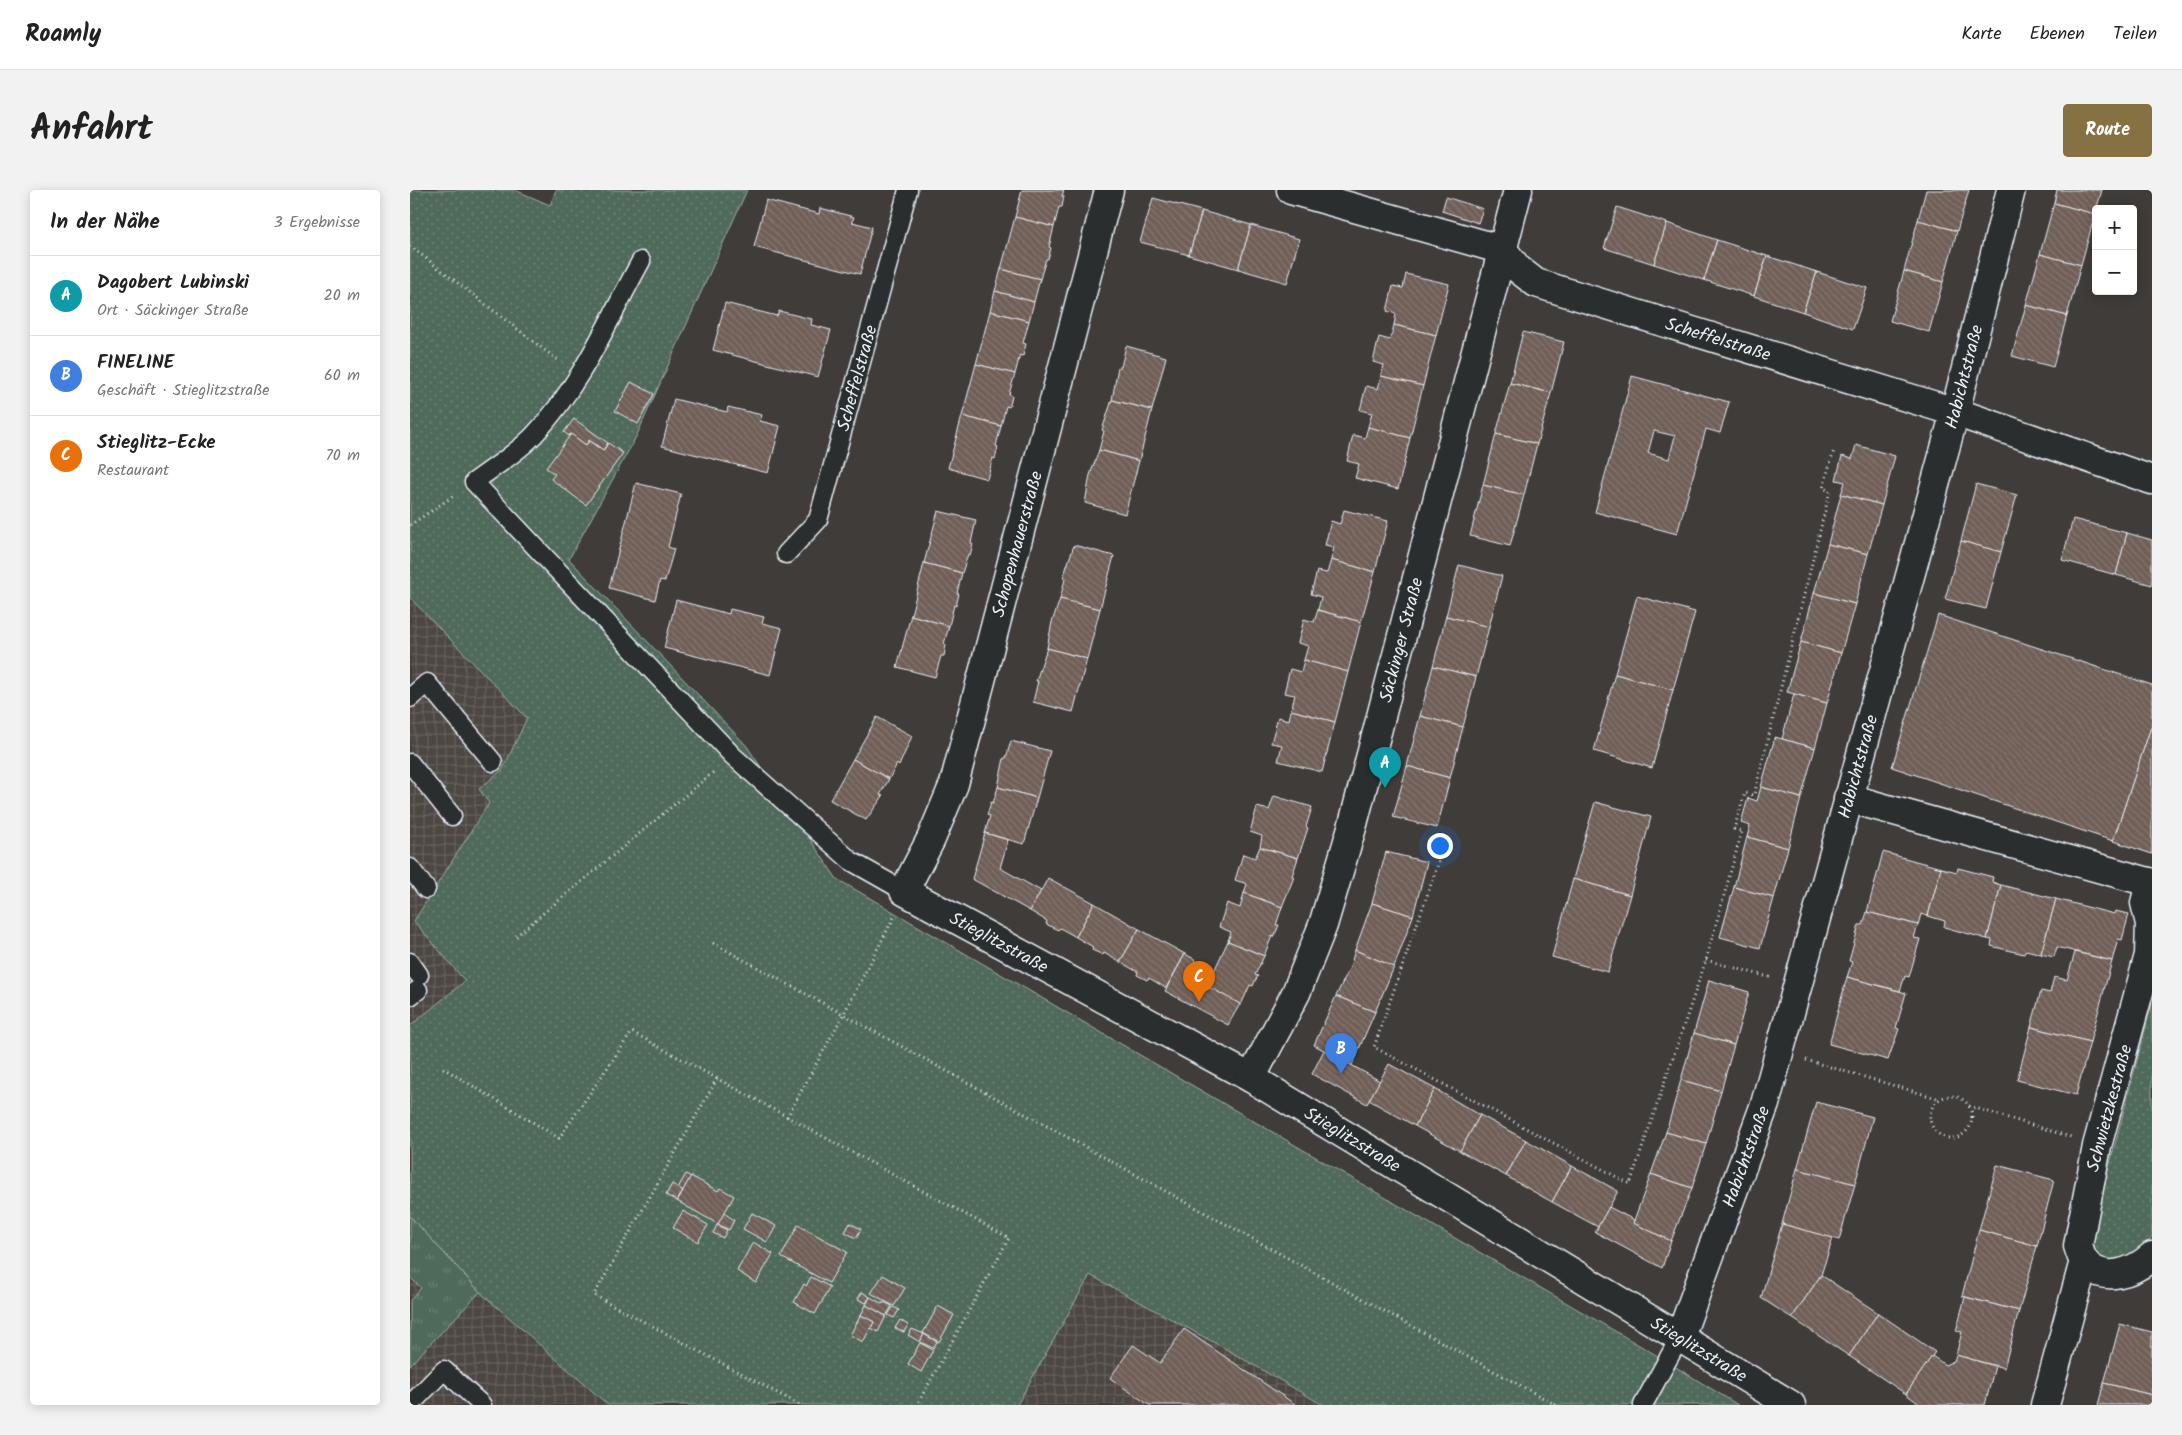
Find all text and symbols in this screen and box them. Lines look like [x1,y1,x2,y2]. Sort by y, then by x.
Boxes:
text: Roamly [25,15,101,54]
text: Karte [1961,20,2002,49]
text: Ebenen [2030,20,2085,49]
text: Teilen [2113,20,2157,49]
text: Anfahrt [30,102,153,158]
button: Route [2063,104,2152,157]
map controls [2092,205,2137,295]
button: + [2092,205,2137,250]
text: In der Nähe [50,206,160,239]
text: 3 Ergebnisse [273,210,360,235]
button: − [2092,250,2137,295]
text: Dagobert Lubinski [97,268,249,298]
text: A [61,283,71,308]
text: 20 m [324,283,360,308]
text: Ort · Säckinger Straße [97,298,249,323]
street label: Scheffelstraße [1661,311,1774,370]
street label: Scheffelstraße [830,322,887,435]
street label: Habichtstraße [1938,322,1992,433]
text: FINELINE [97,348,174,378]
text: B [61,363,71,388]
text: 60 m [324,363,360,388]
text: Geschäft · Stieglitzstraße [97,378,270,403]
text: Stieglitz-Ecke [97,428,216,458]
text: C [61,443,71,468]
text: 70 m [325,443,360,468]
text: Restaurant [97,458,169,483]
street label: Schopenhauerstraße [985,468,1052,621]
street label: Säckinger Straße [1372,575,1433,706]
street label: Habichtstraße [1831,712,1887,822]
pin: A [1369,747,1401,788]
your location [1427,833,1453,859]
street label: Stieglitzstraße [944,905,1053,982]
pin: C [1183,961,1215,1002]
pin: B [1325,1033,1357,1074]
street label: Schwietzkestraße [2080,1041,2141,1175]
street label: Stieglitzstraße [1298,1100,1406,1181]
street label: Habichtstraße [1715,1102,1779,1212]
street label: Stieglitzstraße [1644,1310,1752,1391]

